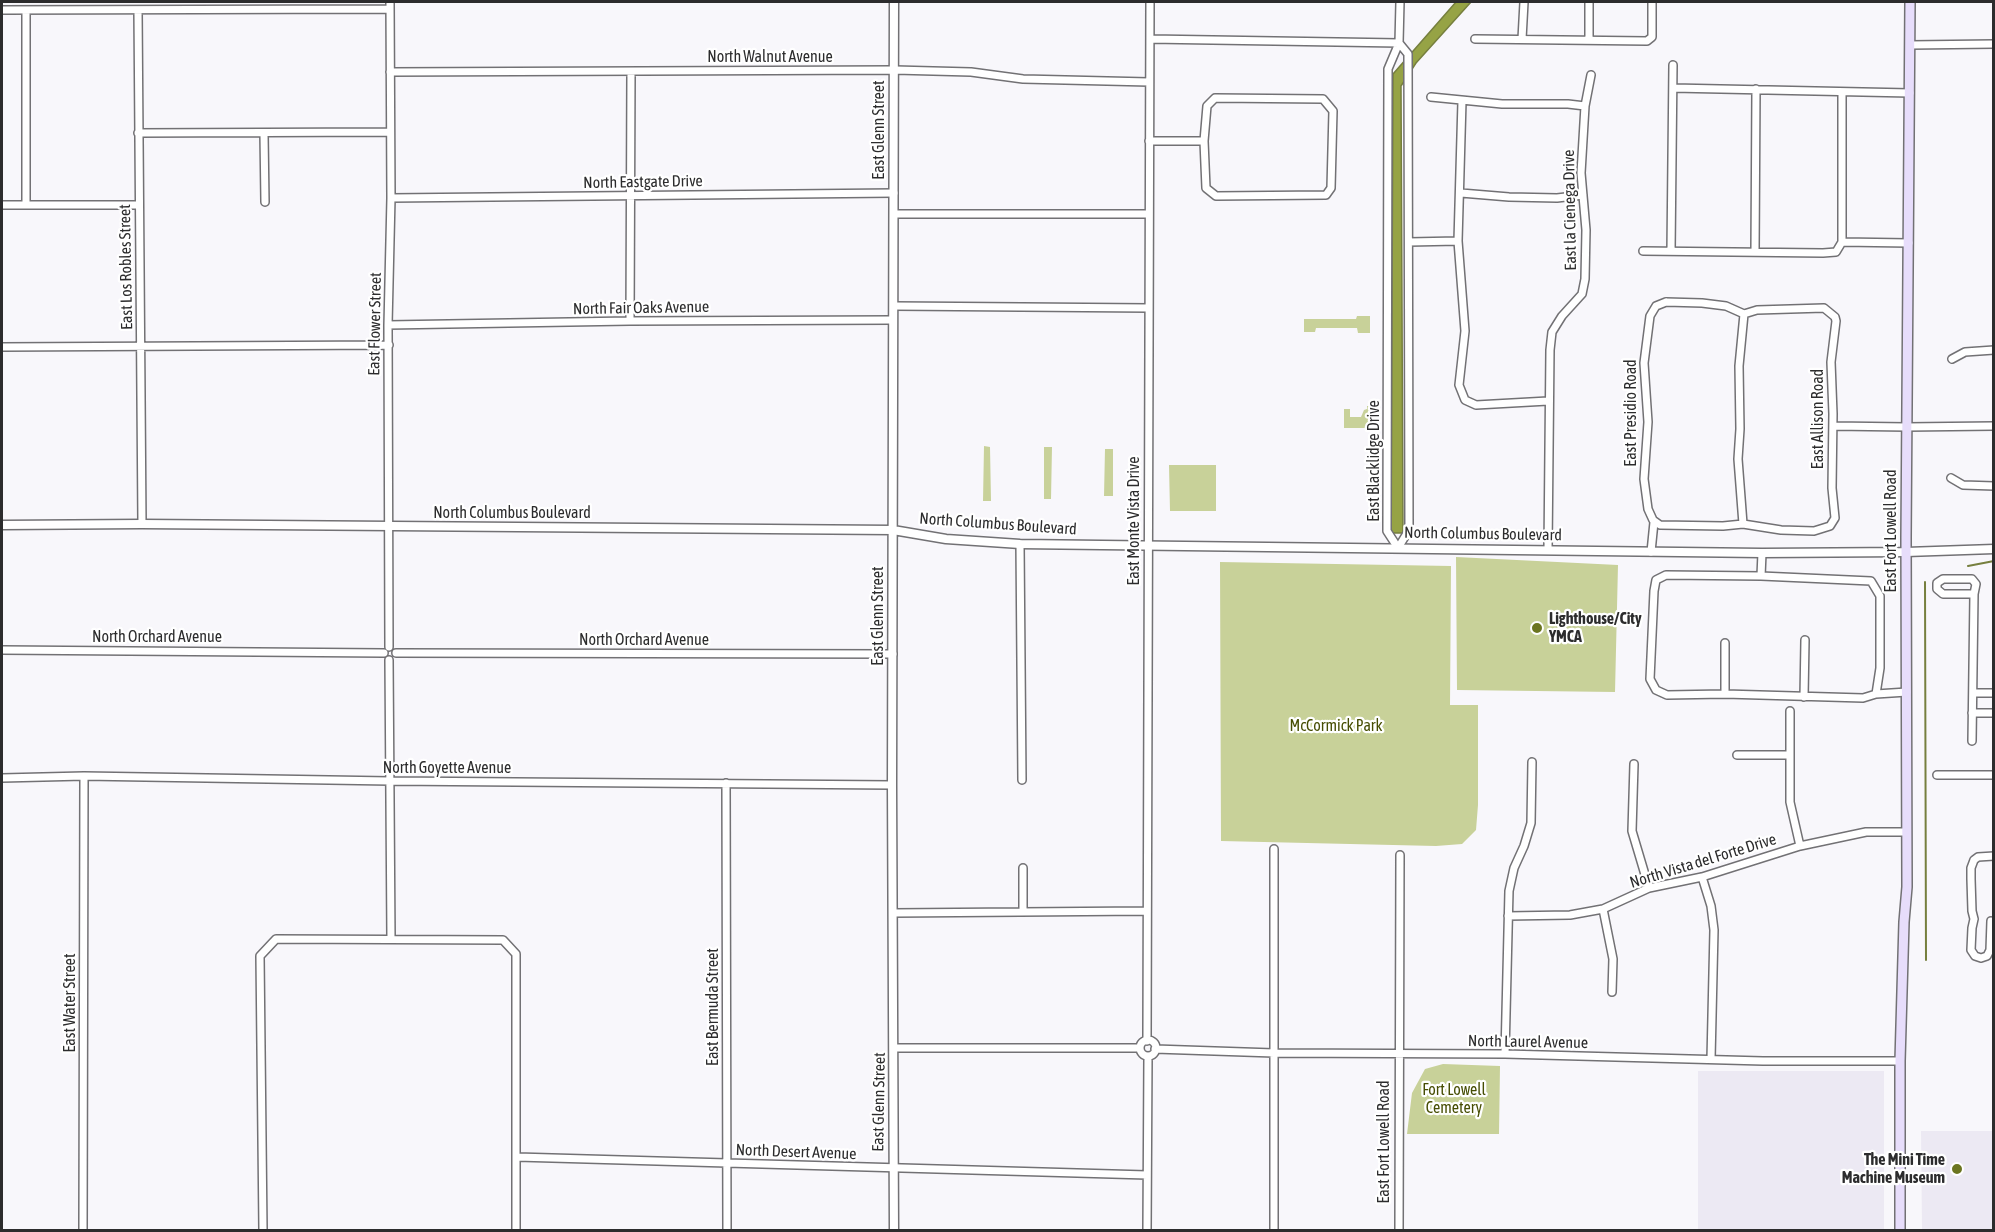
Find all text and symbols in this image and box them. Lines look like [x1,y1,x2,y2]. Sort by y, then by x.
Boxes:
street label: North Walnut Avenue [707,47,833,67]
street label: East Glenn Street [869,80,889,180]
street label: East la Cienega Drive [1559,149,1581,271]
street label: North Eastgate Drive [583,171,703,193]
street label: East Los Robles Street [115,204,137,330]
street label: East Flower Street [365,272,385,376]
street label: North Fair Oaks Avenue [573,297,709,319]
street label: East Presidio Road [1621,359,1641,467]
street label: East Allison Road [1808,369,1828,469]
street label: East Blacklidge Drive [1364,400,1384,522]
street label: East Monte Vista Drive [1124,456,1144,586]
street label: East Fort Lowell Road [1881,469,1901,593]
street label: North Columbus Boulevard [433,503,591,523]
street label: North Columbus Boulevard [919,509,1077,539]
street label: North Columbus Boulevard [1404,523,1562,545]
street label: East Glenn Street [868,566,888,666]
place label: Lighthouse/City YMCA [1549,609,1642,647]
marker: Lighthouse/City YMCA [1530,621,1544,635]
street label: North Orchard Avenue [92,627,222,647]
street label: North Orchard Avenue [579,630,709,650]
park label: McCormick Park [1289,716,1383,736]
street label: North Goyette Avenue [383,758,511,778]
street label: North Vista del Forte Drive [1628,830,1778,892]
street label: East Bermuda Street [703,948,723,1066]
street label: East Water Street [60,954,80,1052]
street label: North Laurel Avenue [1468,1031,1588,1053]
street label: East Glenn Street [869,1052,889,1152]
street label: East Fort Lowell Road [1374,1080,1394,1204]
park label: Fort Lowell Cemetery [1422,1080,1486,1118]
street label: North Desert Avenue [735,1140,857,1164]
place label: The Mini Time Machine Museum [1842,1150,1945,1188]
marker: The Mini Time Machine Museum [1950,1162,1964,1176]

